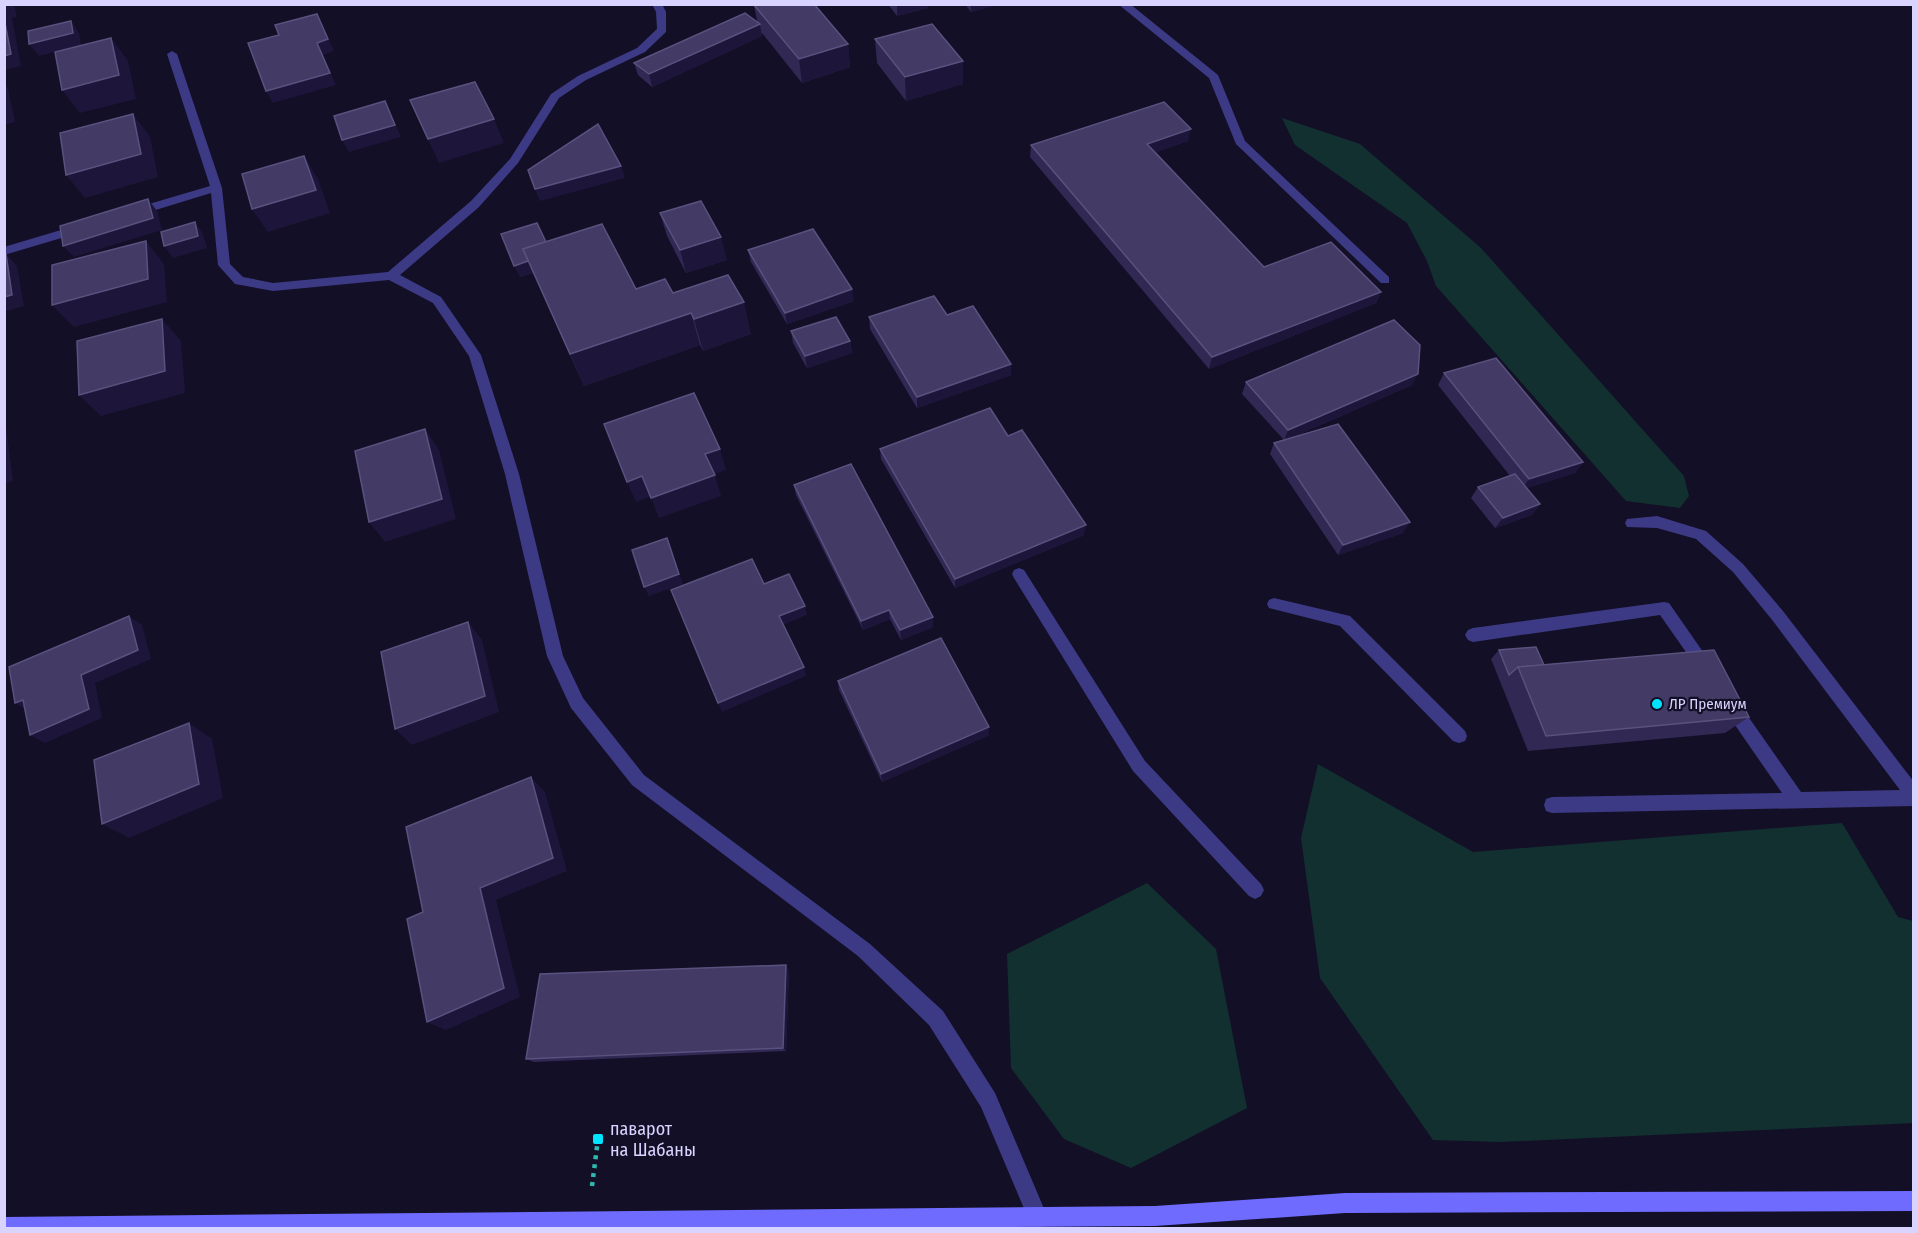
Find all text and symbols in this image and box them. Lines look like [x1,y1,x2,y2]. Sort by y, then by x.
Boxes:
place label: ЛР Премиум [1669,695,1747,713]
marker: ЛР Премиум [1650,697,1664,711]
place label: паварот на Шабаны [610,1118,696,1161]
marker: паварот на Шабаны [591,1132,605,1146]

